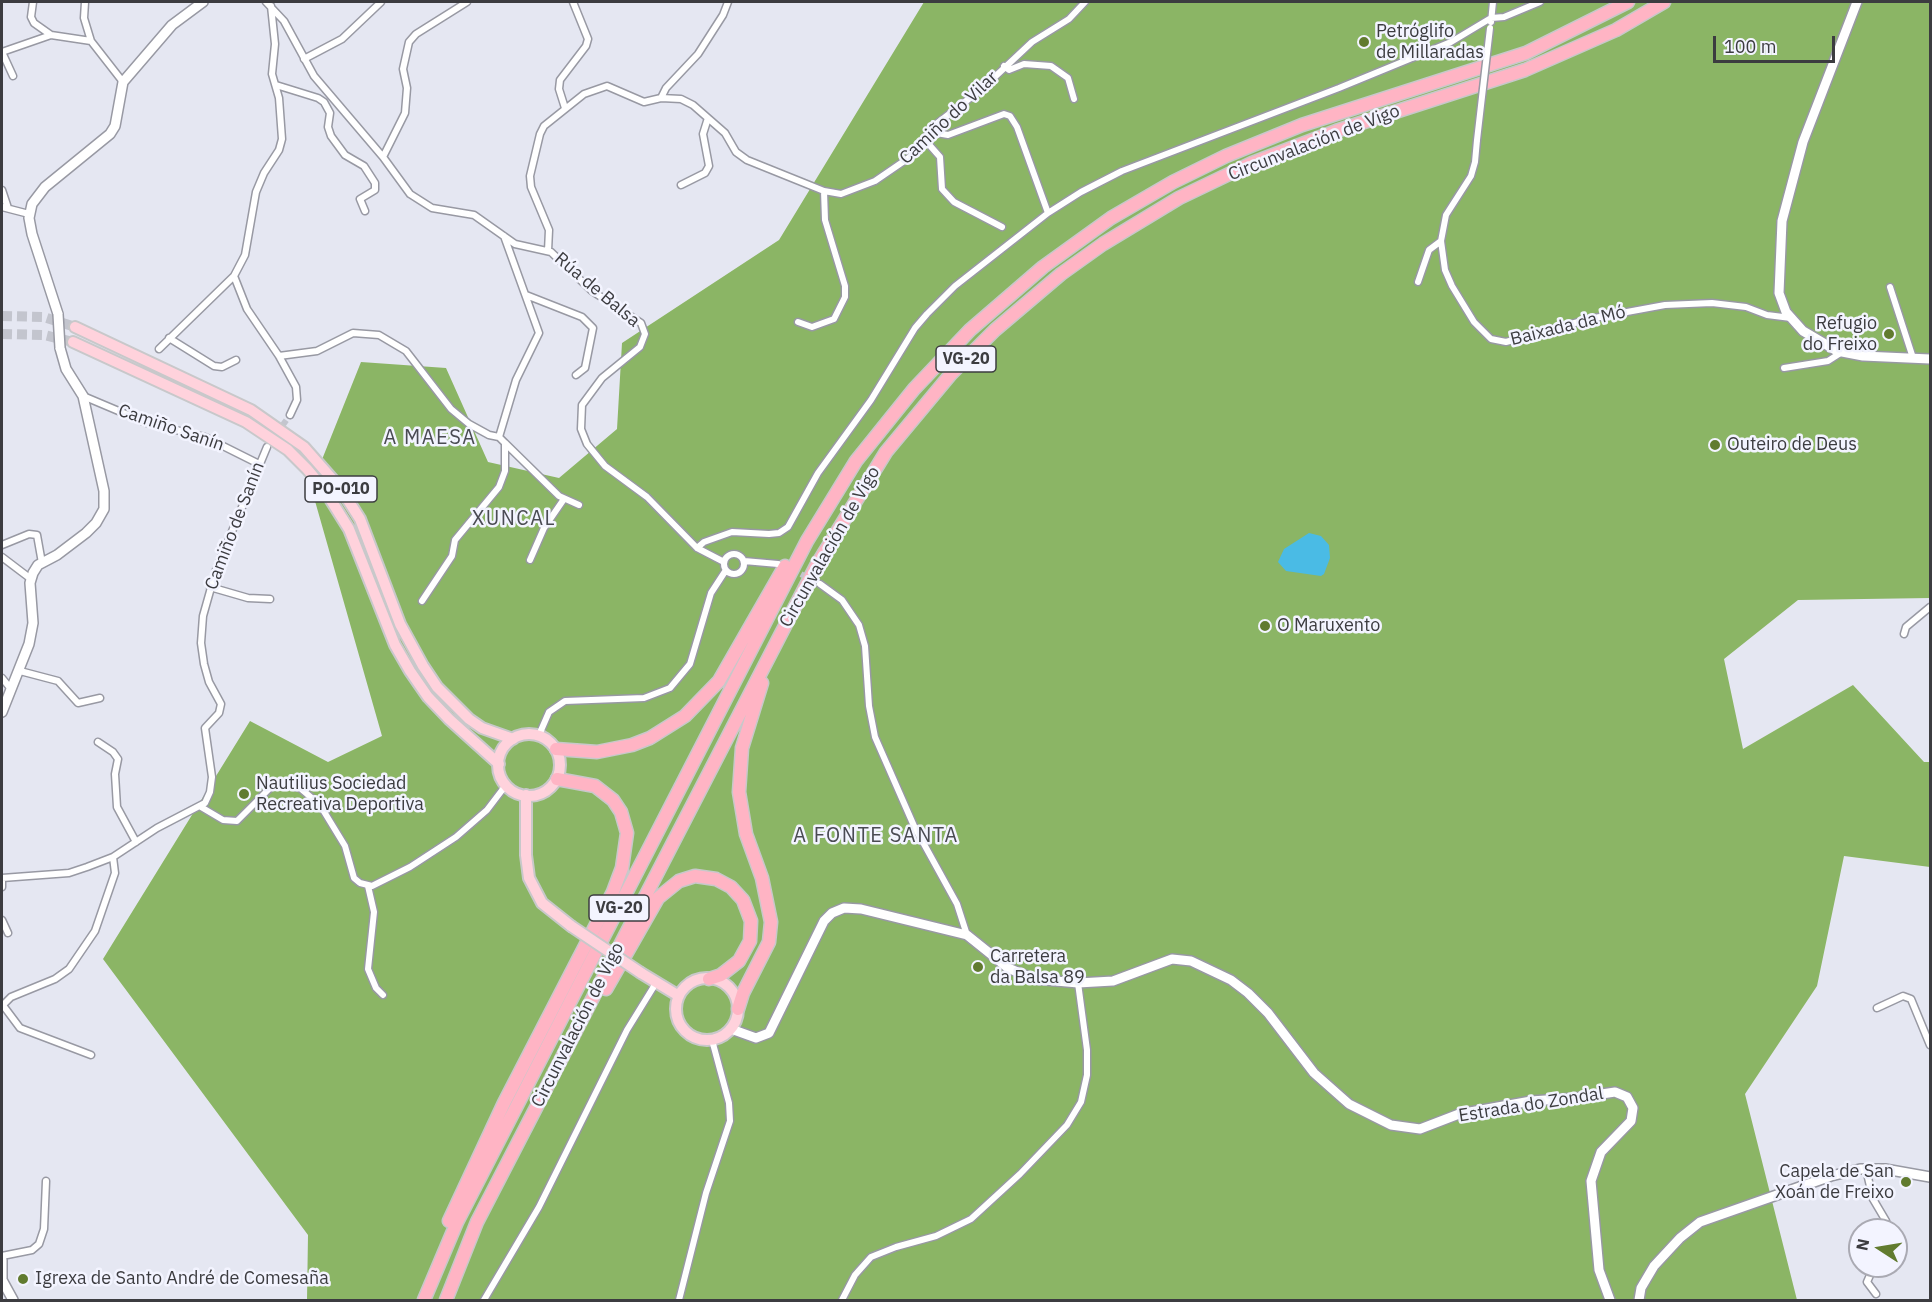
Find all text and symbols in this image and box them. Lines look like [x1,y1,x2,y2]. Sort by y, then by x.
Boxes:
place label: Petróglifo de Millaradas [1376,21,1484,63]
scale bar [1716,24,1838,62]
marker: Petróglifo de Millaradas [1357,35,1371,49]
text: 100 m [1724,35,1776,58]
street label: Camiño do Vilar [895,67,1003,169]
street label: Circunvalación de Vigo [1225,100,1403,186]
street label: Rúa de Balsa [550,248,644,332]
street label: Baixada da Mó [1508,301,1628,351]
place label: Refugio do Freixo [1803,313,1877,356]
marker: Refugio do Freixo [1882,327,1896,341]
road number: VG-20 [936,346,996,372]
street label: Camiño Sanín [115,400,227,456]
district label: A MAESA [383,426,477,450]
place label: Outeiro de Deus [1727,434,1857,456]
marker: Outeiro de Deus [1708,438,1722,452]
street label: Camiño de Sanín [201,459,269,593]
street label: Circunvalación de Vigo [775,463,885,631]
road number: PO-010 [305,476,377,502]
district label: XUNCAL [472,507,556,531]
place label: O Maruxento [1277,615,1380,637]
marker: O Maruxento [1258,619,1272,633]
place label: Nautilius Sociedad Recreativa Deportiva [256,773,424,816]
marker: Nautilius Sociedad Recreativa Deportiva [237,787,251,801]
district label: A FONTE SANTA [793,824,959,848]
road number: VG-20 [589,895,649,921]
street label: Circunvalación de Vigo [527,939,629,1111]
place label: Carretera da Balsa 89 [990,946,1085,988]
marker: Carretera da Balsa 89 [971,960,985,974]
street label: Estrada do Zondal [1457,1083,1605,1127]
place label: Capela de San Xoán de Freixo [1775,1161,1894,1204]
marker: Capela de San Xoán de Freixo [1899,1175,1913,1189]
north arrow [1848,1218,1908,1278]
text: N [1851,1237,1873,1252]
place label: Igrexa de Santo André de Comesaña [35,1268,329,1290]
marker: Igrexa de Santo André de Comesaña [16,1272,30,1286]

